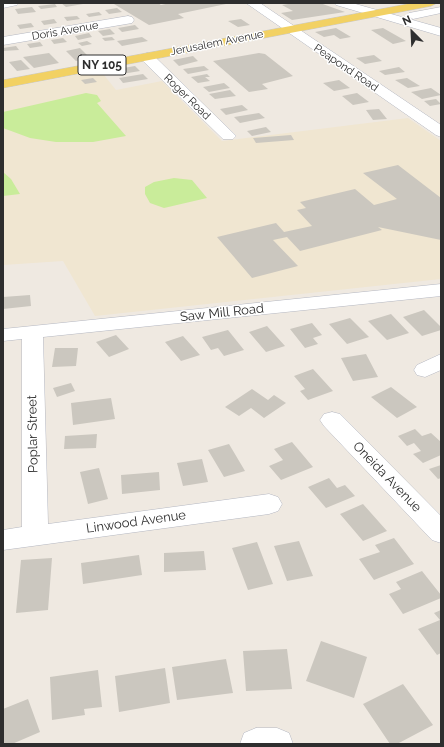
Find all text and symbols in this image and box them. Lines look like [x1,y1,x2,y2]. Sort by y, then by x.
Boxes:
north arrow [392,12,432,52]
text: N [400,13,413,28]
street label: Doris Avenue [31,19,99,43]
street label: Jerusalem Avenue [169,28,265,58]
street label: Peapond Road [311,42,381,94]
road number: NY 105 [78,55,126,75]
street label: Roger Road [161,71,213,123]
street label: Saw Mill Road [179,301,265,325]
street label: Poplar Street [25,395,41,473]
street label: Oneida Avenue [349,439,425,515]
street label: Linwood Avenue [85,507,187,537]

